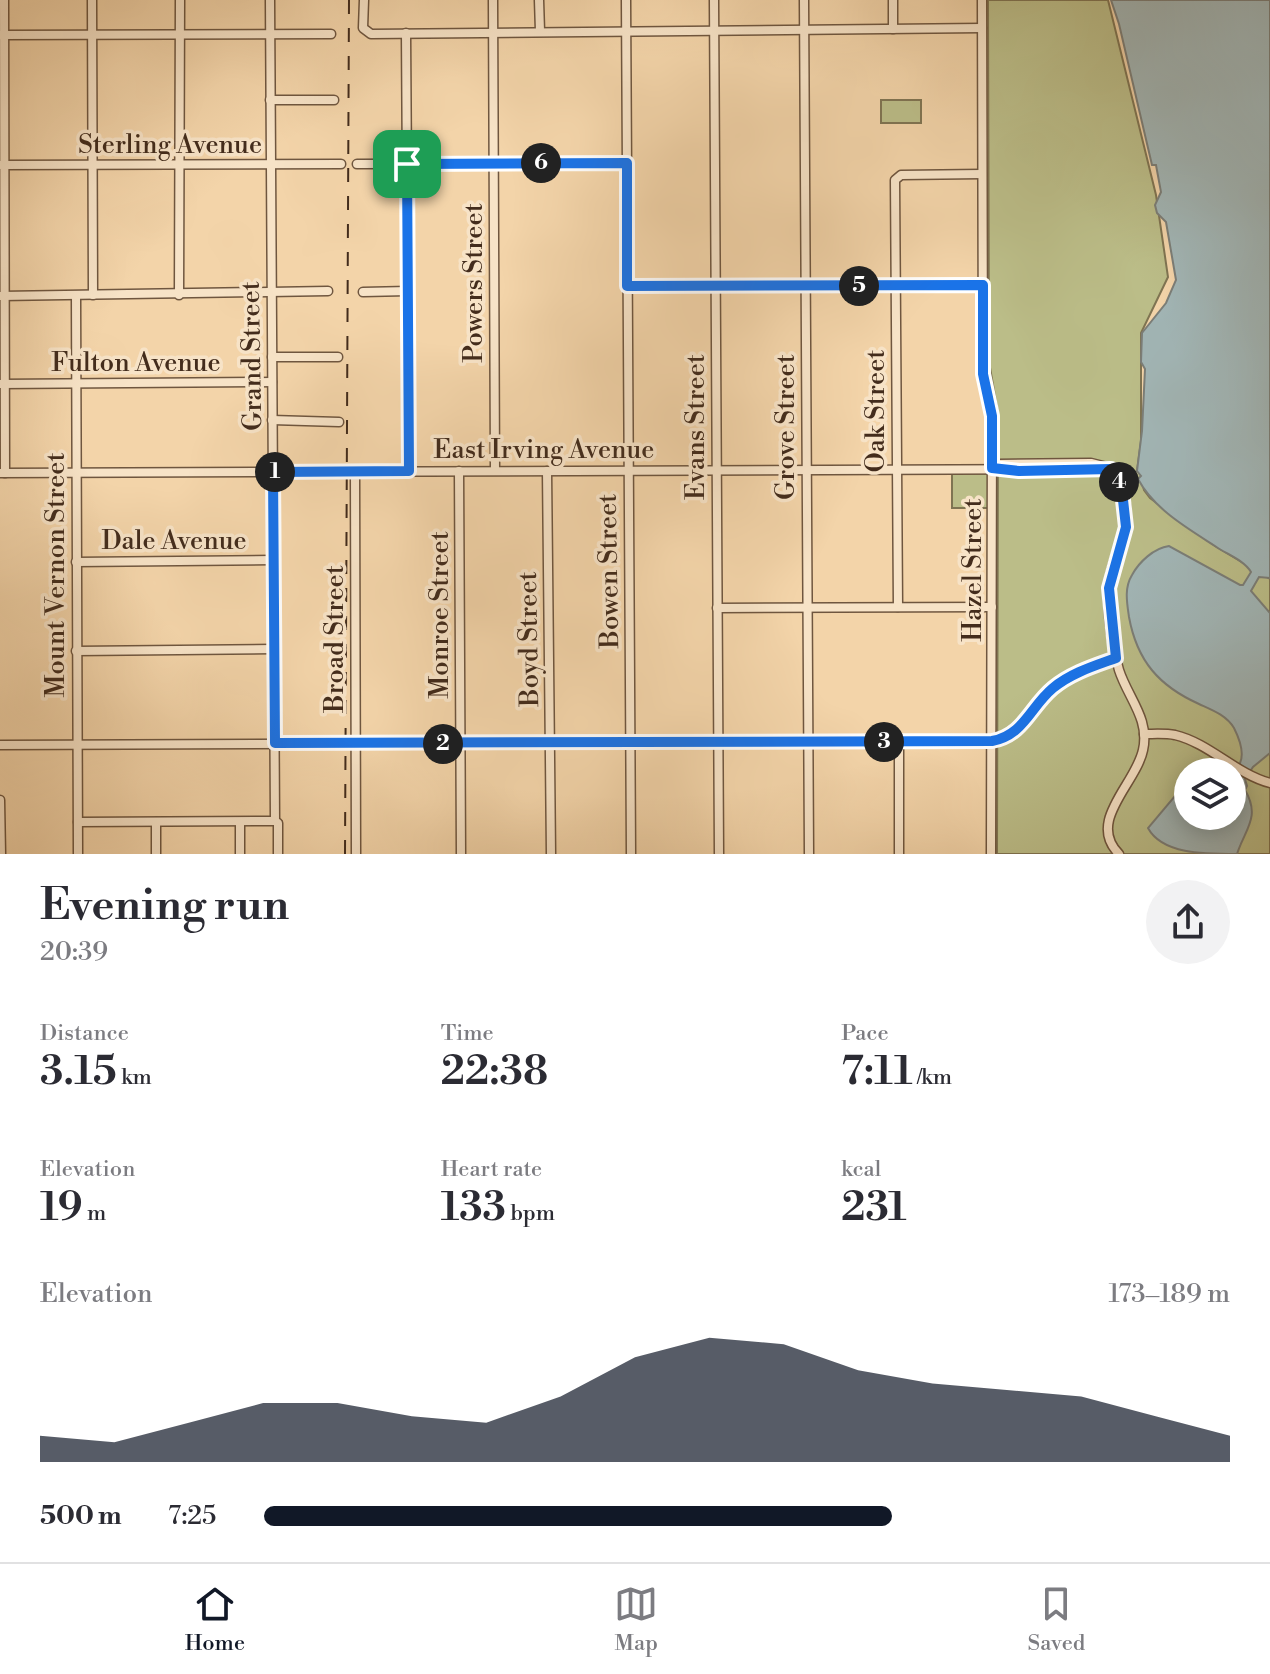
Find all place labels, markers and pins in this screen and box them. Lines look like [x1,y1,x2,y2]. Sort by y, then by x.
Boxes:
pin [373,130,441,198]
pin: 6 [521,143,561,183]
pin: 5 [839,266,879,306]
pin: 1 [255,452,295,492]
pin: 4 [1099,462,1139,502]
pin: 3 [864,722,904,762]
pin: 2 [423,724,463,764]

